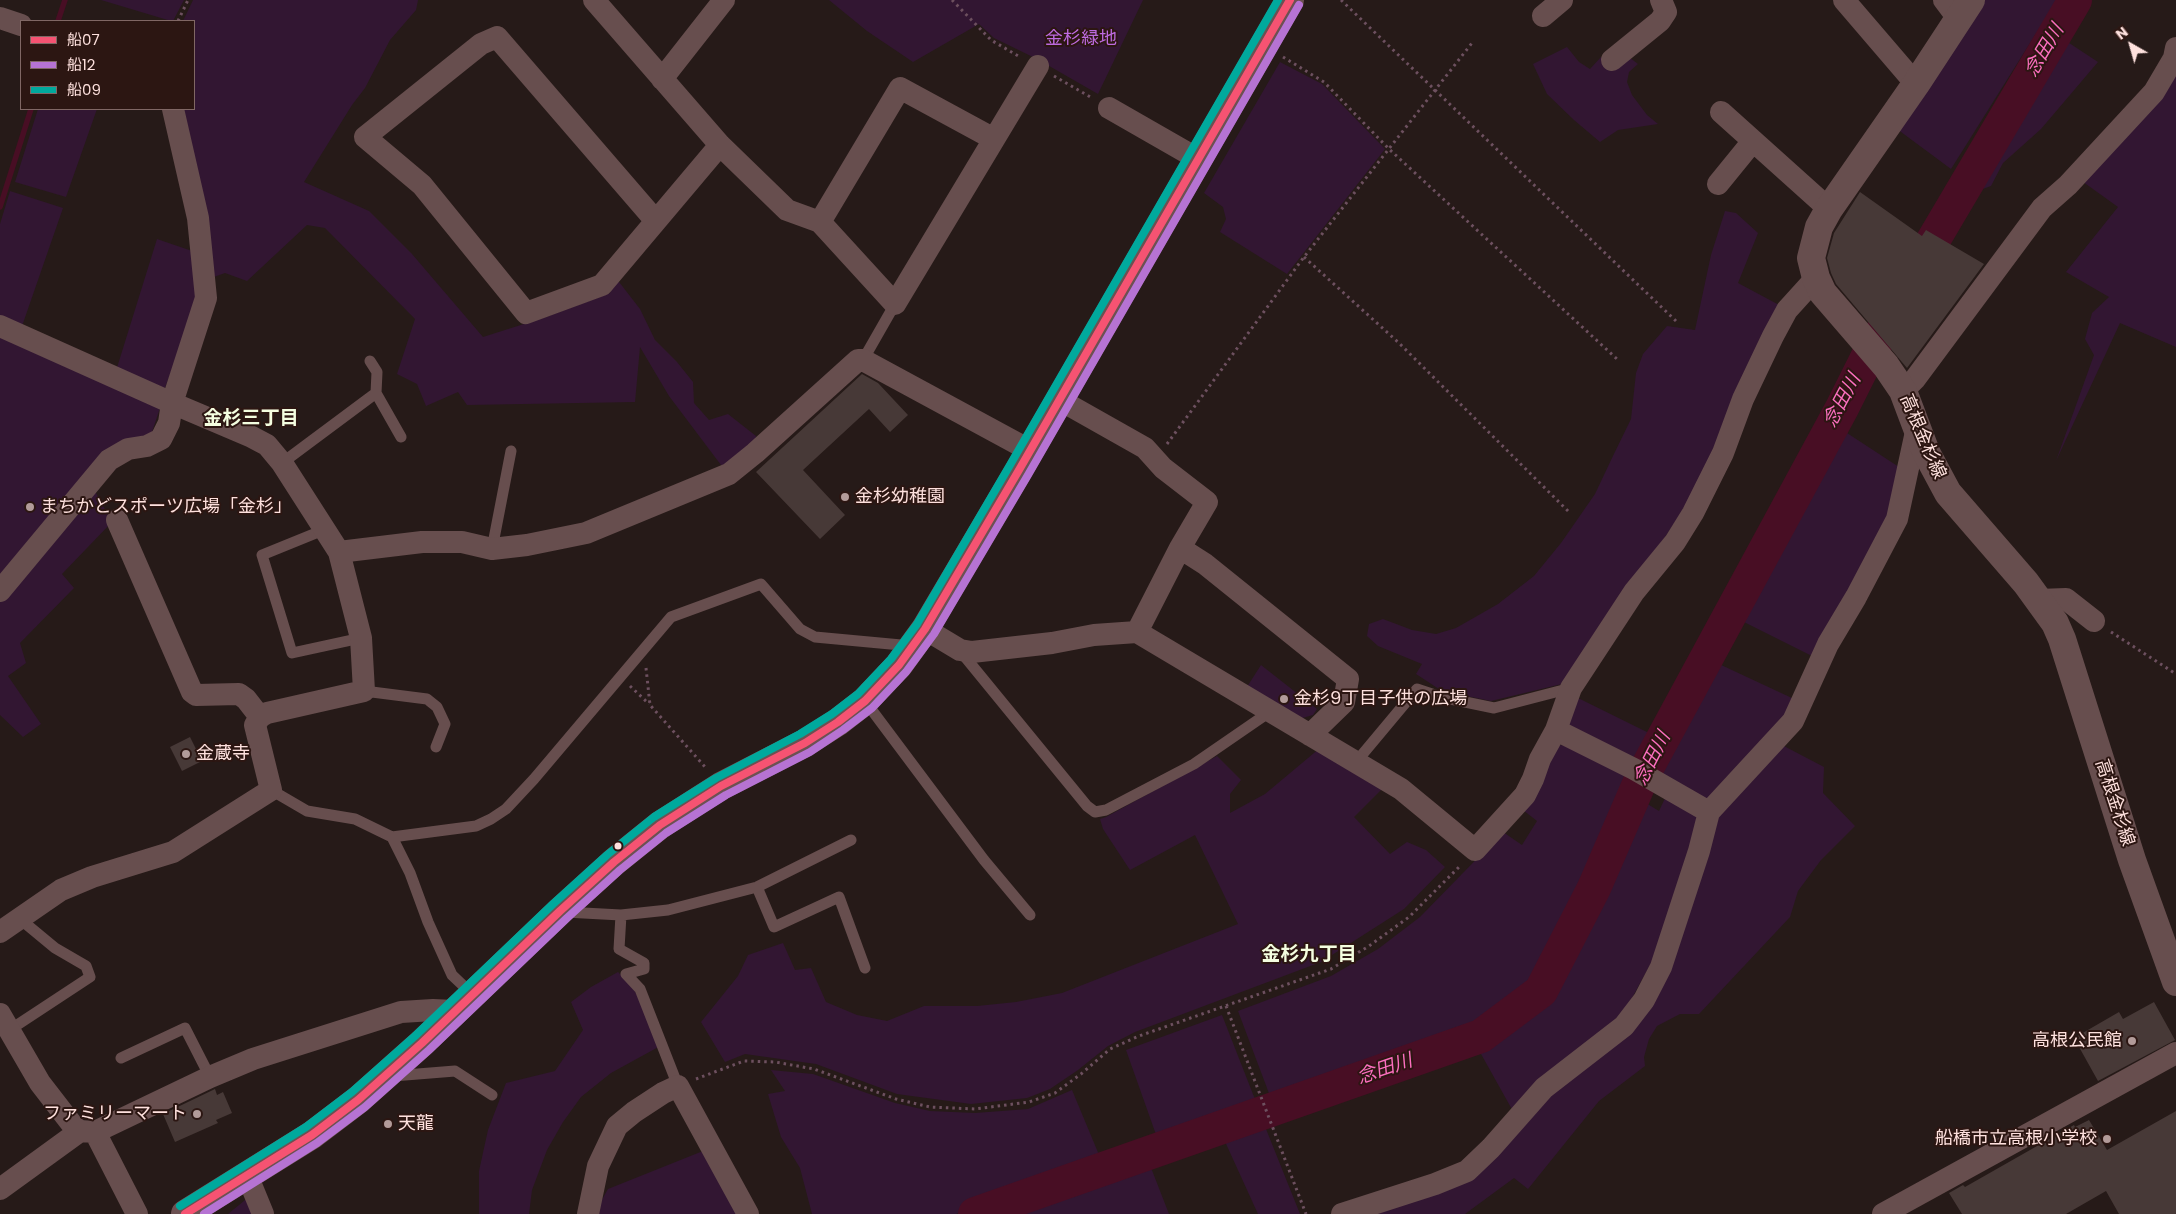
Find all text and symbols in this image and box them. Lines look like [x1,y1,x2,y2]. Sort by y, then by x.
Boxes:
legend [20,20,195,110]
north arrow [2106,20,2156,70]
water label: 念田川 [2021,21,2069,81]
text: N [2111,22,2132,44]
park label: 金杉緑地 [1045,28,1117,50]
text: 船07 [67,29,100,50]
text: 船12 [67,54,95,75]
text: 船09 [67,79,101,100]
water label: 念田川 [1820,370,1866,432]
street label: 高根金杉線 [1894,391,1950,483]
district label: 金杉三丁目 [204,408,298,430]
place label: 金杉幼稚園 [855,486,945,508]
marker: 金杉幼稚園 [839,491,851,503]
place label: まちかどスポーツ広場「金杉」 [40,496,292,518]
marker: まちかどスポーツ広場「金杉」 [24,501,36,513]
place label: 金杉9丁目子供の広場 [1294,688,1467,710]
marker: 金杉9丁目子供の広場 [1278,693,1290,705]
water label: 念田川 [1630,728,1676,790]
place label: 金蔵寺 [196,743,250,765]
marker: 金蔵寺 [180,748,192,760]
street label: 高根金杉線 [2090,757,2138,849]
unlabelled marker [613,841,623,851]
district label: 金杉九丁目 [1262,944,1356,966]
place label: 高根公民館 [2032,1030,2122,1052]
marker: 高根公民館 [2126,1035,2138,1047]
water label: 念田川 [1354,1050,1416,1090]
place label: ファミリーマート [43,1103,187,1125]
marker: ファミリーマート [191,1108,203,1120]
place label: 天龍 [398,1113,434,1135]
marker: 天龍 [382,1118,394,1130]
place label: 船橋市立高根小学校 [1935,1128,2097,1150]
marker: 船橋市立高根小学校 [2101,1133,2113,1145]

